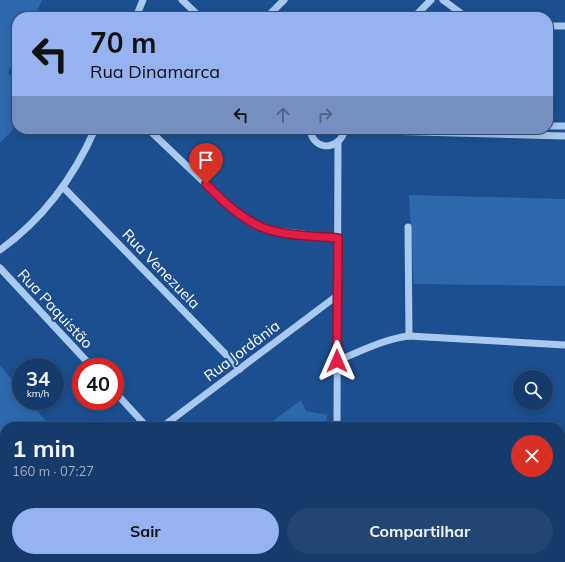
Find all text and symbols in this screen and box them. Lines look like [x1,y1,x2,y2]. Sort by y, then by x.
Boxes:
text: 70 m [90,25,156,60]
icon: left [24,28,76,80]
text: Rua Dinamarca [90,60,220,83]
icon: left [230,104,252,126]
icon: ahead [272,104,294,126]
icon: right [314,104,336,126]
pin [189,143,223,184]
icon: arrive [195,149,217,171]
street label: Rua Venezuela [118,225,204,313]
street label: Rua Paquistão [14,265,97,352]
street label: Rua Jordânia [200,316,283,385]
position arrow [316,340,358,382]
speed limit sign: 40 [72,358,124,410]
text: 34 [26,366,50,391]
map controls [513,370,553,410]
button: search [513,370,553,410]
text: km/h [27,387,49,400]
text: 1 min [12,433,75,463]
button: close [511,435,553,477]
text: 160 m · 07:27 [12,463,94,479]
button: Sair [12,508,279,554]
button: Compartilhar [287,508,553,554]

